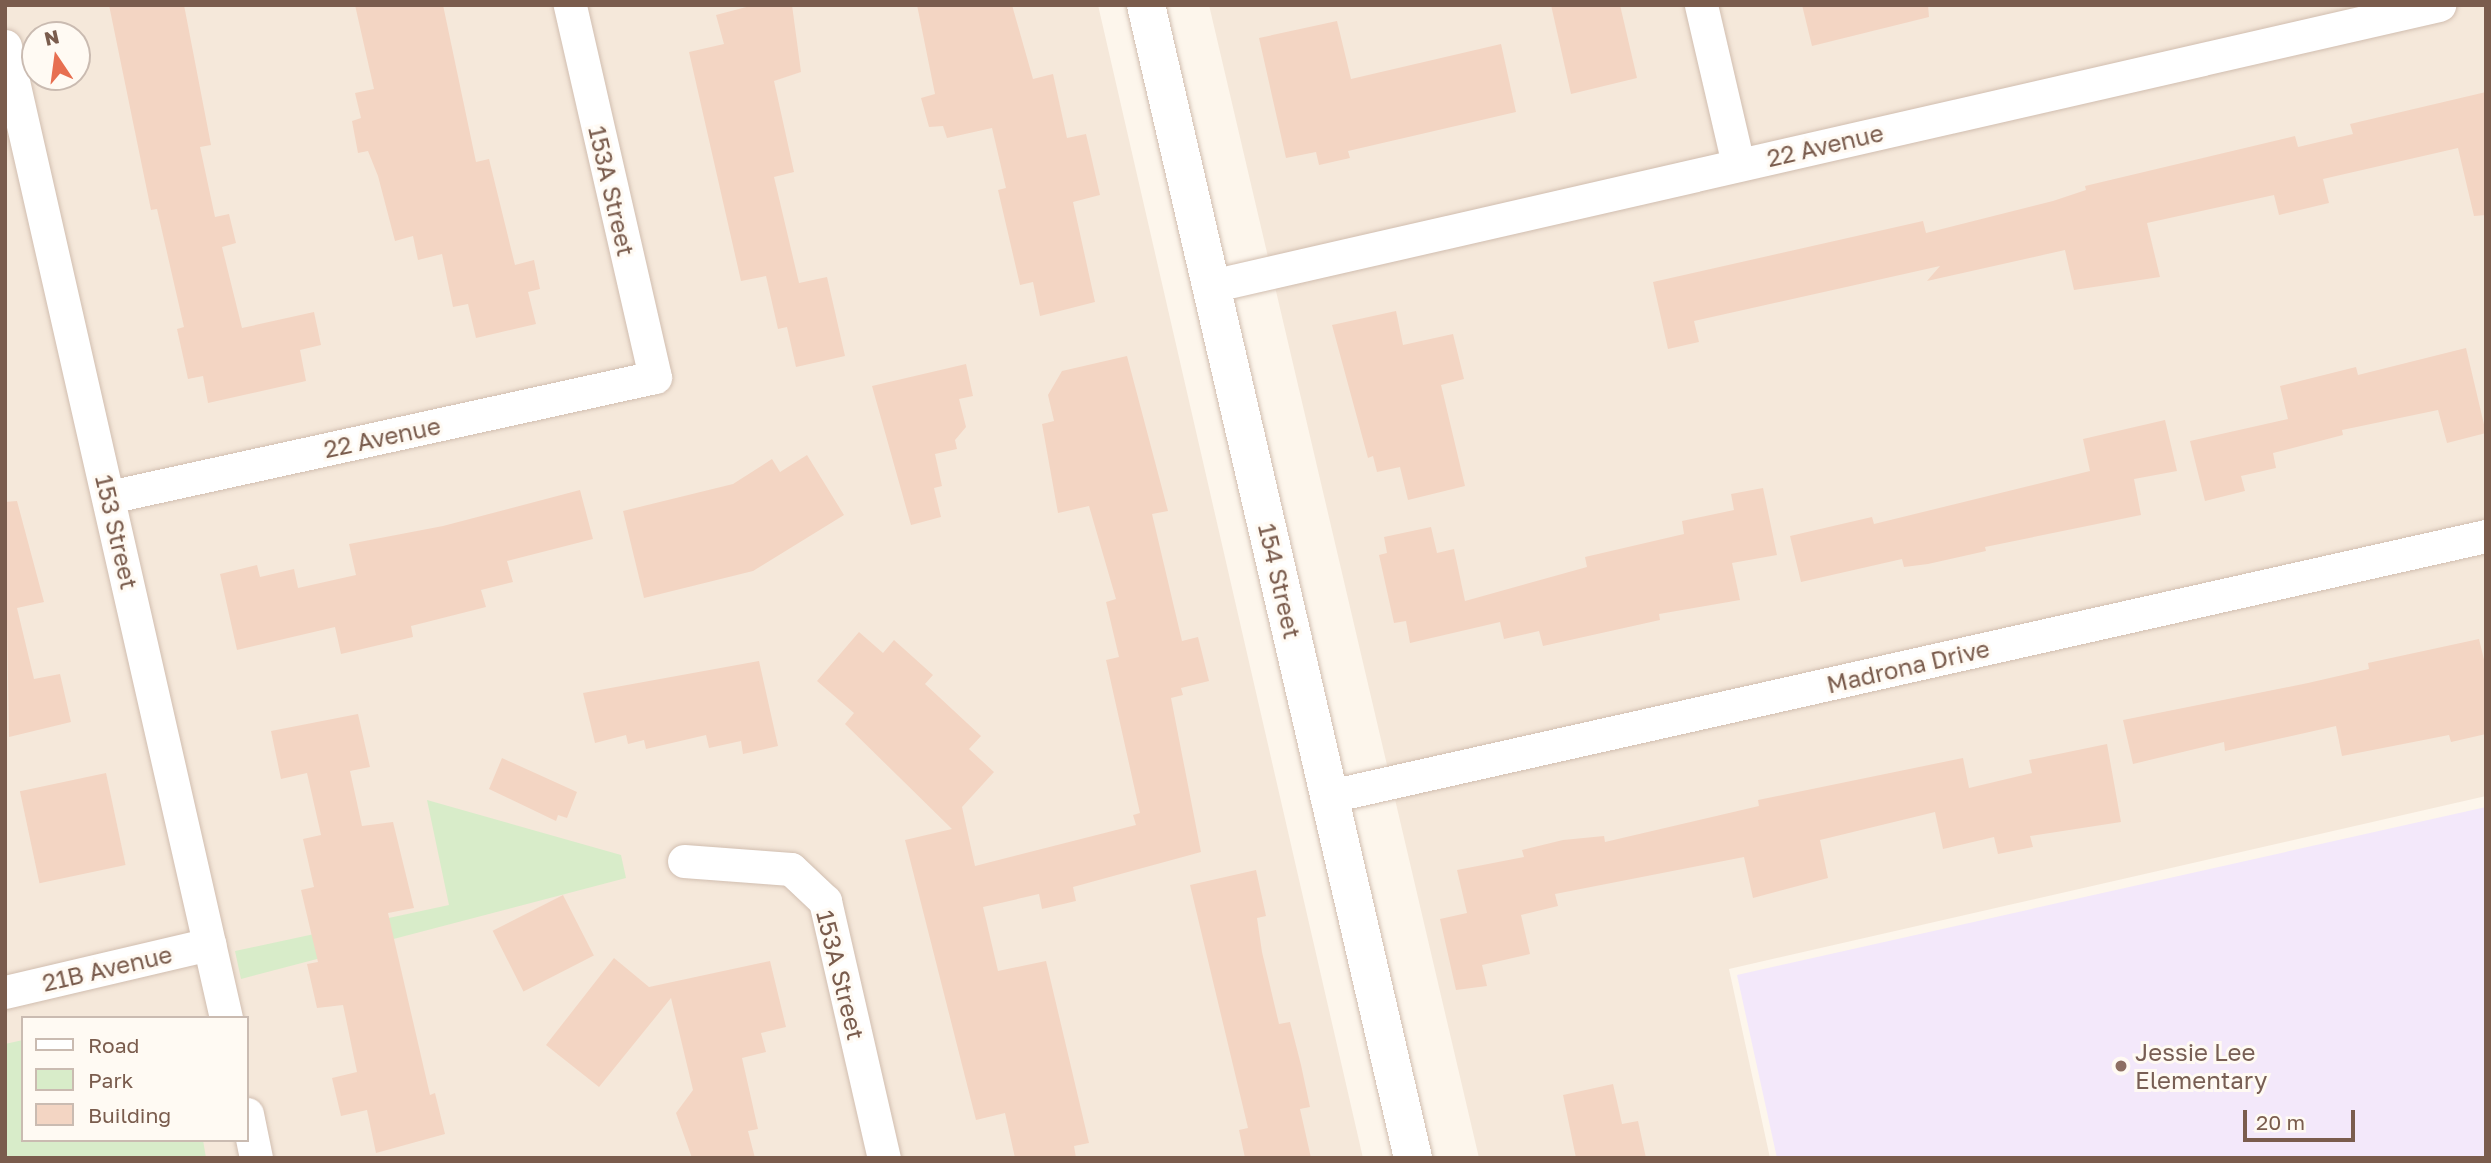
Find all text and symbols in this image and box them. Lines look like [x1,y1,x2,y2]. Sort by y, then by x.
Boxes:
north arrow [21,21,91,91]
text: N [42,24,61,50]
street label: 22 Avenue [1764,118,1886,172]
street label: 153A Street [583,123,641,259]
street label: 22 Avenue [321,411,443,463]
street label: 153 Street [90,472,144,592]
street label: 154 Street [1253,521,1307,641]
street label: Madrona Drive [1824,633,1992,699]
street label: 153A Street [811,907,871,1043]
street label: 21B Avenue [39,939,175,997]
legend [21,1016,248,1142]
text: Road [88,1032,139,1058]
place label: Jessie Lee Elementary [2135,1038,2267,1094]
marker: Jessie Lee Elementary [2113,1058,2129,1074]
text: Park [88,1067,133,1093]
scale bar [2246,1096,2358,1140]
text: Building [88,1102,171,1128]
text: 20 m [2256,1109,2305,1135]

